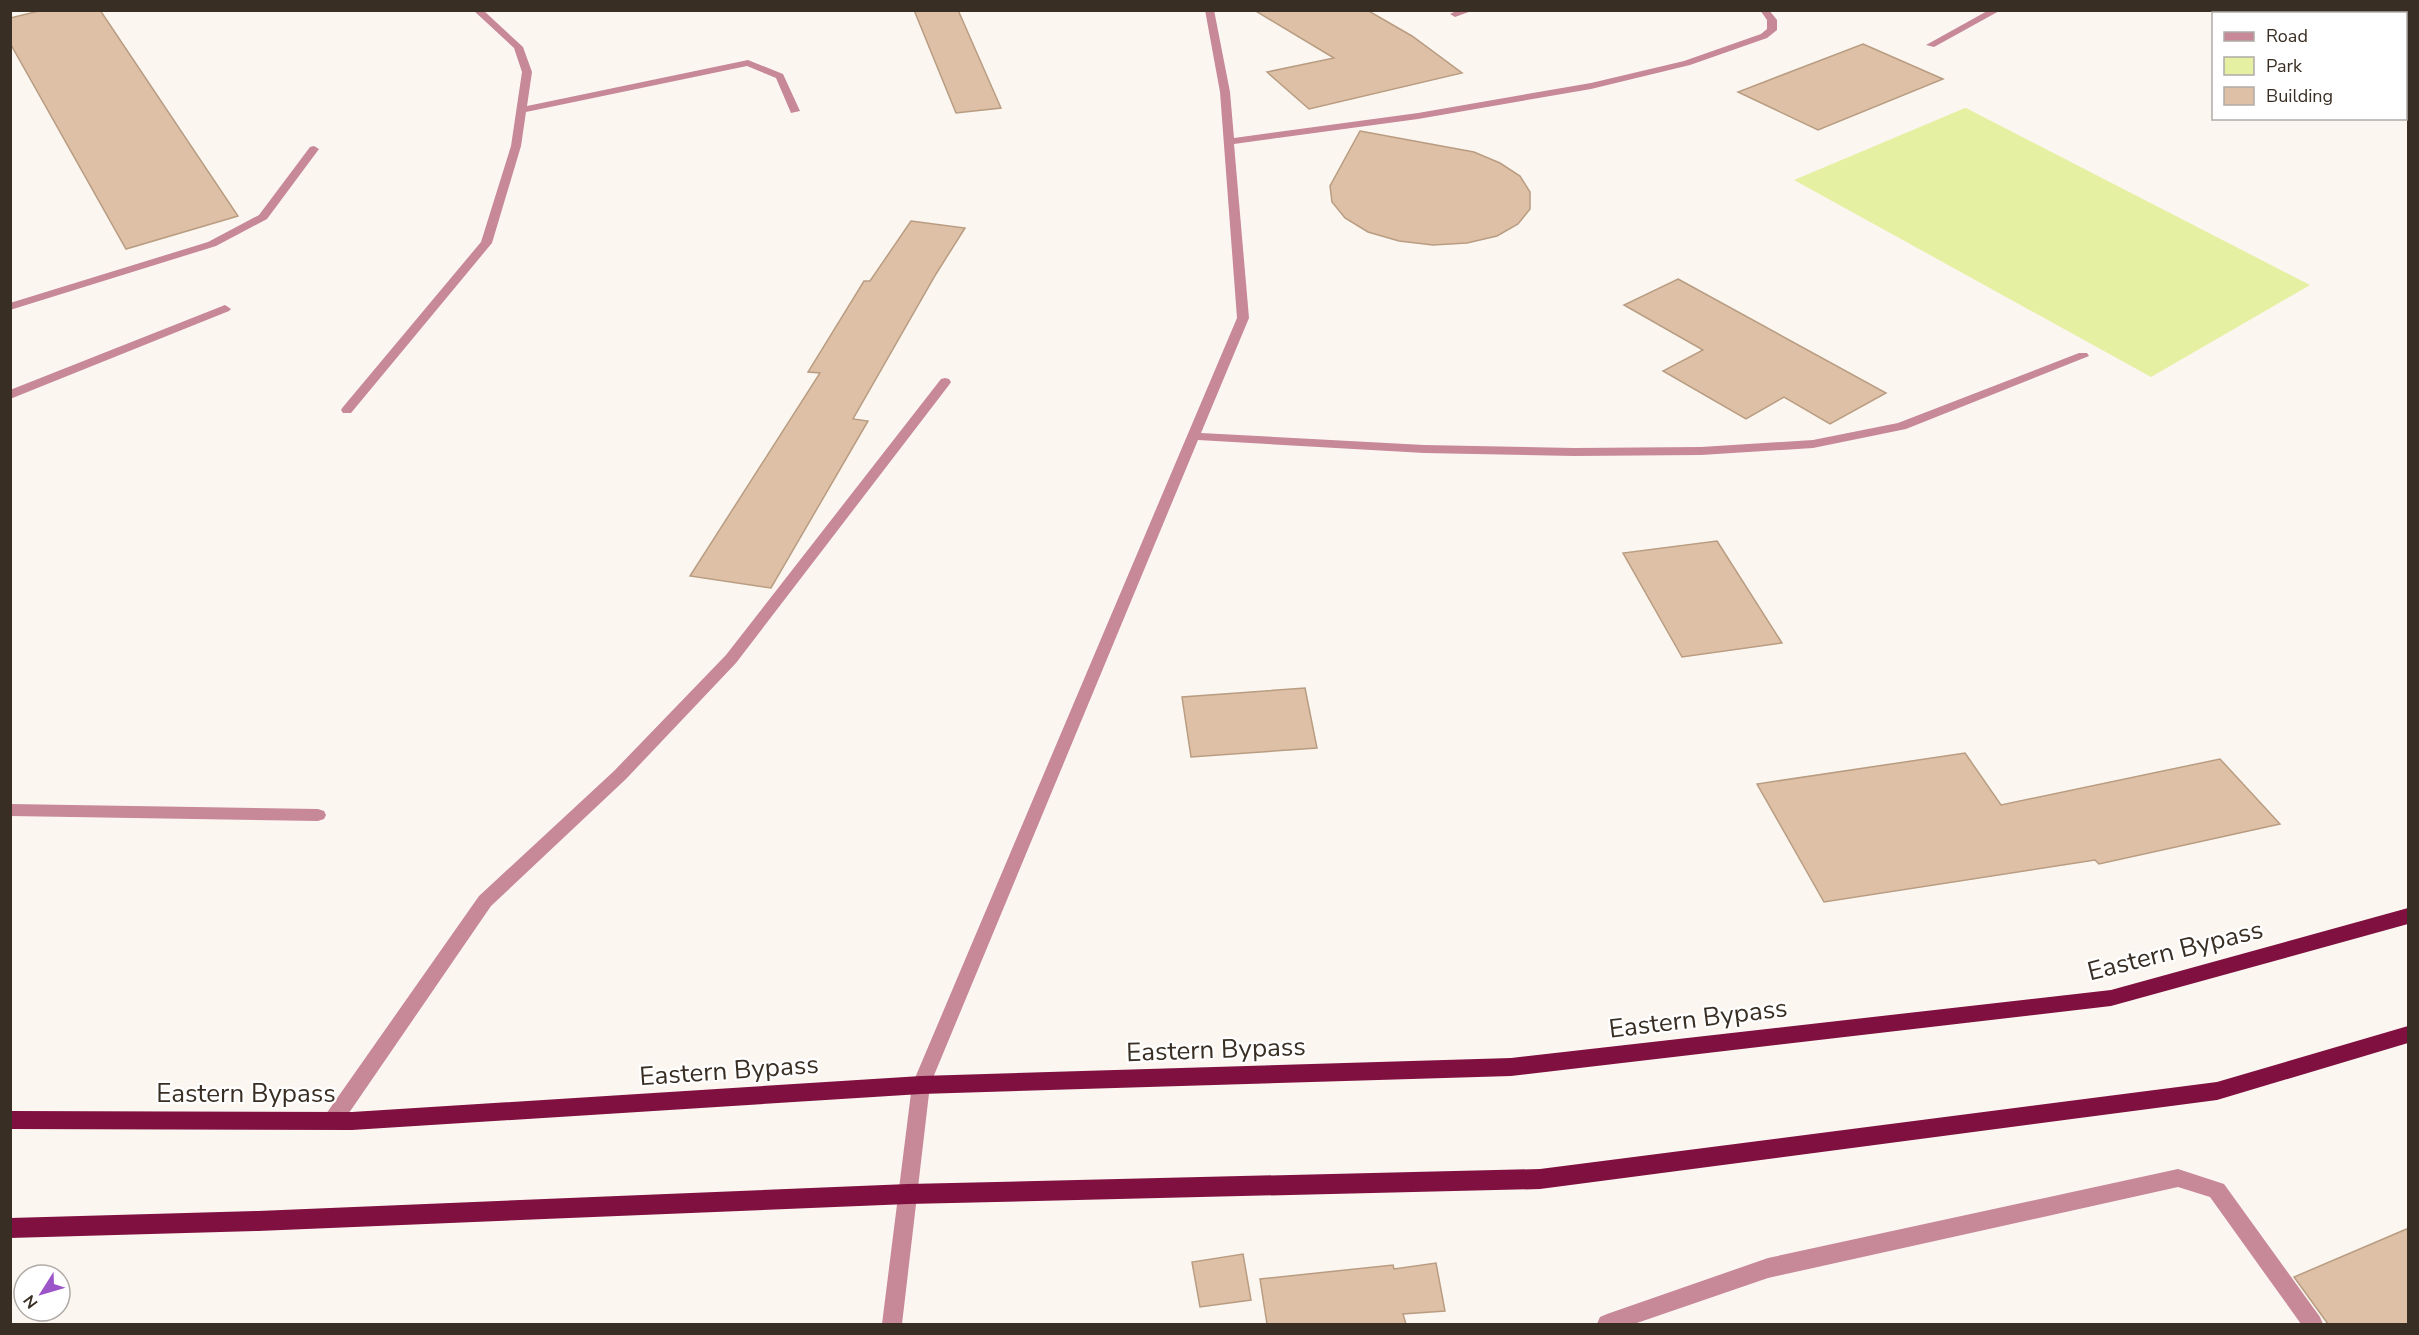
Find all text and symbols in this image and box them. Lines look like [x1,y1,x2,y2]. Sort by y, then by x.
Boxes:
legend [2212,12,2407,120]
text: Road [2266,24,2308,48]
text: Park [2266,54,2303,78]
text: Building [2266,84,2333,108]
street label: Eastern Bypass [2084,912,2266,989]
street label: Eastern Bypass [1607,990,1789,1047]
street label: Eastern Bypass [1126,1029,1306,1070]
street label: Eastern Bypass [638,1047,820,1094]
street label: Eastern Bypass [156,1076,336,1111]
north arrow [12,1263,72,1323]
text: N [18,1290,43,1313]

